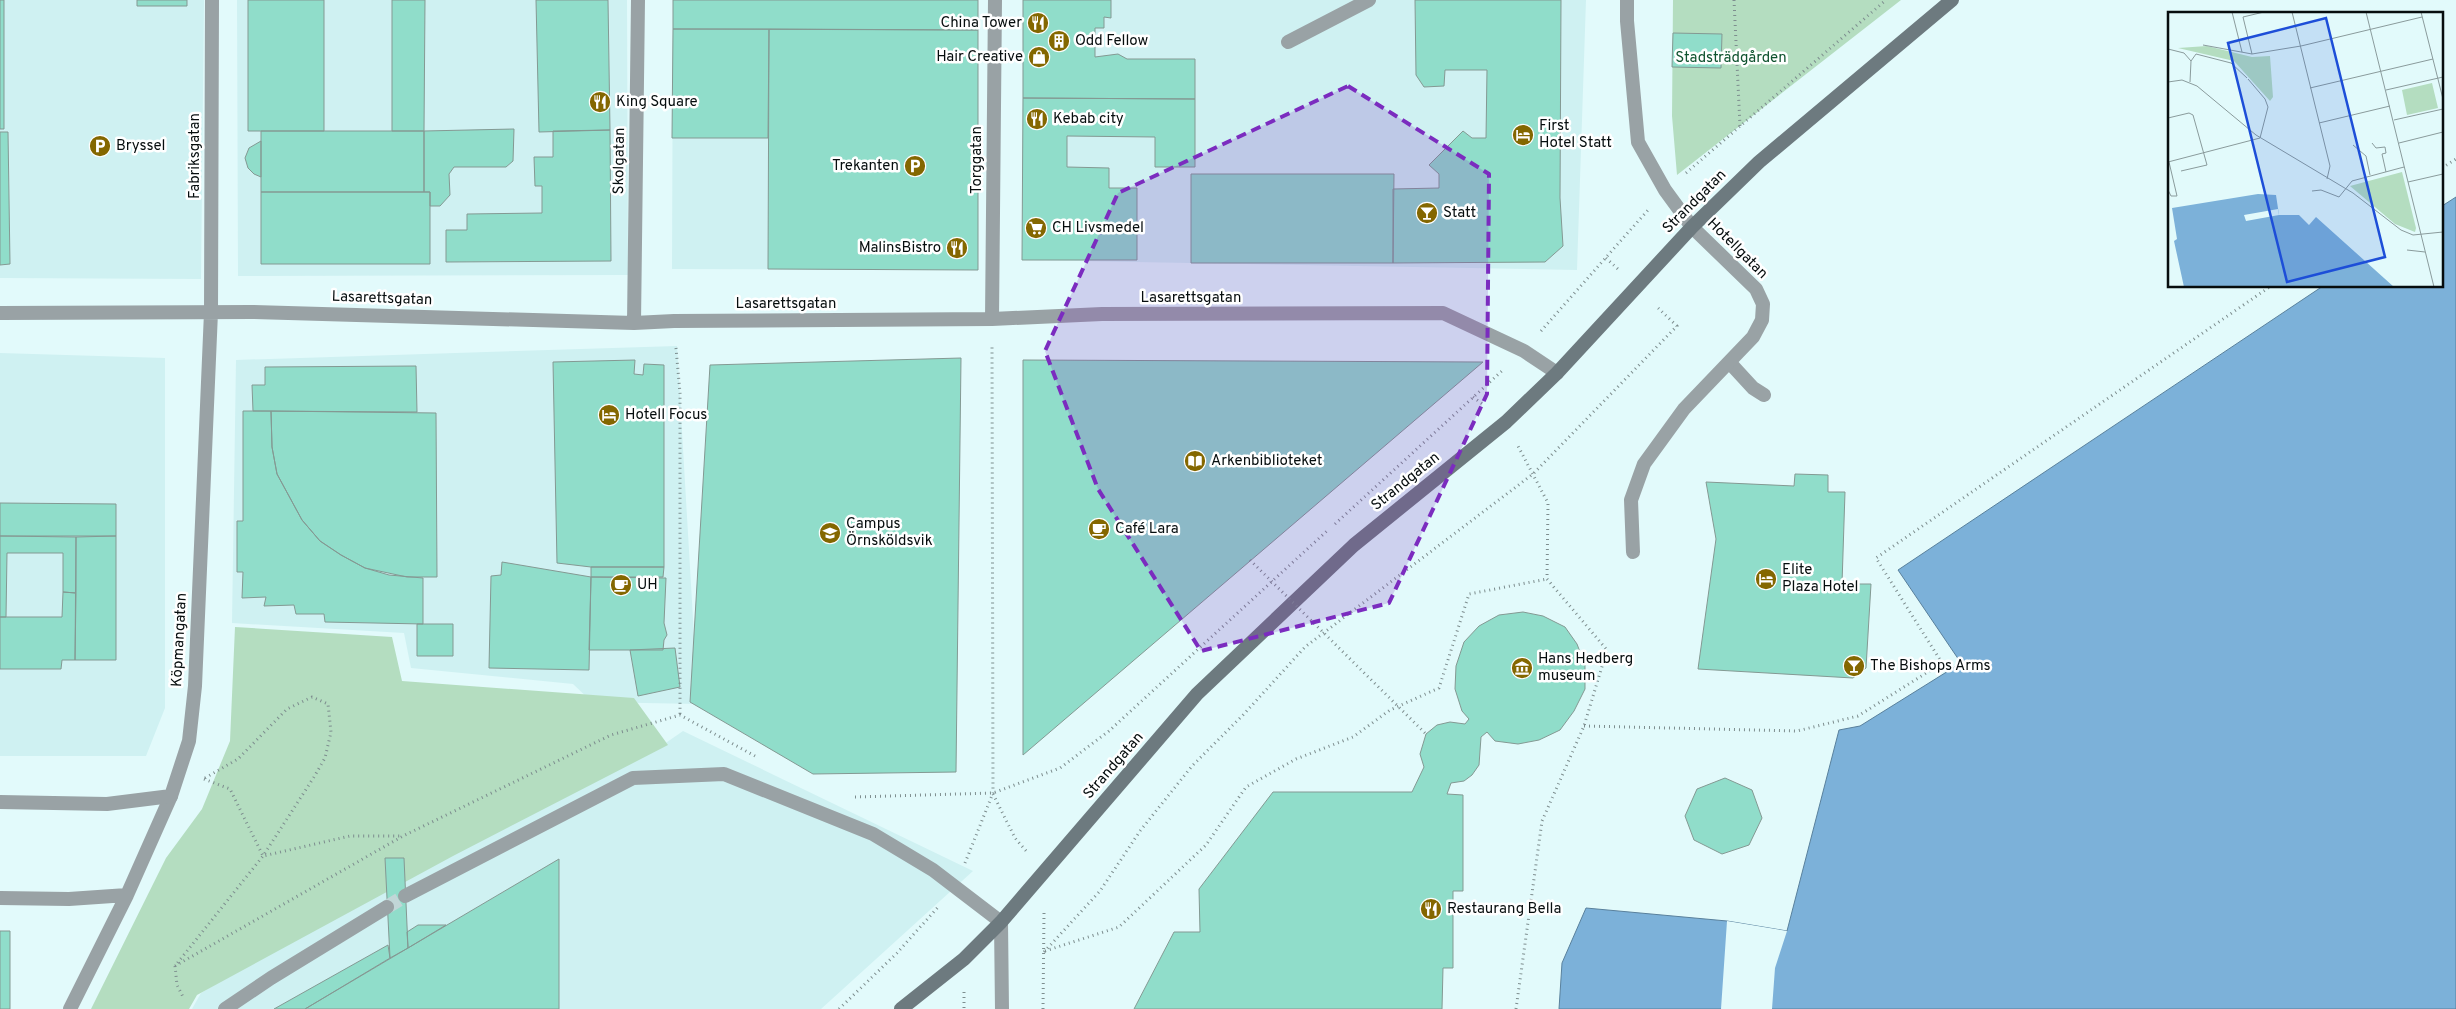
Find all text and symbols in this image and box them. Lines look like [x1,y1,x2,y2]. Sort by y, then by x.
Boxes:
restaurant icon: China Tower [1026,11,1050,35]
inset map [2168,12,2444,288]
place label: China Tower [940,14,1022,33]
building icon: Odd Fellow [1047,29,1071,53]
place label: Odd Fellow [1075,32,1149,51]
shop icon: Hair Creative [1027,45,1051,69]
place label: Hair Creative [936,48,1023,67]
park label: Stadsträdgården [1675,49,1787,68]
restaurant icon: King Square [588,90,612,114]
place label: King Square [616,93,698,112]
restaurant icon: Kebab city [1025,107,1049,131]
place label: Kebab city [1053,110,1124,129]
street label: Fabriksgatan [186,113,205,199]
place label: First Hotel Statt [1539,117,1612,153]
hotel icon: First Hotel Statt [1511,123,1535,147]
street label: Torggatan [968,126,987,194]
street label: Skolgatan [610,127,630,195]
parking icon: Bryssel [88,134,112,158]
place label: Bryssel [116,137,165,156]
parking icon: Trekanten [903,154,927,178]
place label: Trekanten [832,157,899,176]
street label: Strandgatan [1659,166,1731,238]
bar icon: Statt [1415,201,1439,225]
place label: Statt [1443,204,1476,223]
street label: Hotellgatan [1703,215,1771,283]
supermarket icon: CH Livsmedel [1024,216,1048,240]
place label: CH Livsmedel [1052,219,1144,238]
restaurant icon: MalinsBistro [945,236,969,260]
place label: MalinsBistro [859,239,941,258]
street label: Lasarettsgatan [331,288,433,310]
street label: Lasarettsgatan [1141,289,1241,308]
street label: Lasarettsgatan [736,295,836,314]
hotel icon: Hotell Focus [597,403,621,427]
place label: Hotell Focus [625,406,707,425]
library icon: Arkenbiblioteket [1183,449,1207,473]
street label: Strandgatan [1368,449,1444,515]
place label: Arkenbiblioteket [1211,452,1322,471]
place label: Campus Örnsköldsvik [846,515,933,551]
cafe icon: Café Lara [1087,517,1111,541]
place label: Café Lara [1115,520,1179,539]
school or university icon: Campus Örnsköldsvik [818,521,842,545]
place label: Elite Plaza Hotel [1782,561,1859,597]
hotel icon: Elite Plaza Hotel [1754,567,1778,591]
cafe icon: UH [609,573,633,597]
place label: UH [637,576,658,595]
street label: Köpmangatan [168,592,192,688]
place label: Hans Hedberg museum [1538,650,1633,686]
bar icon: The Bishops Arms [1842,654,1866,678]
museum icon: Hans Hedberg museum [1510,656,1534,680]
place label: The Bishops Arms [1870,657,1991,676]
street label: Strandgatan [1080,728,1148,804]
restaurant icon: Restaurang Bella [1419,897,1443,921]
place label: Restaurang Bella [1447,900,1561,919]

